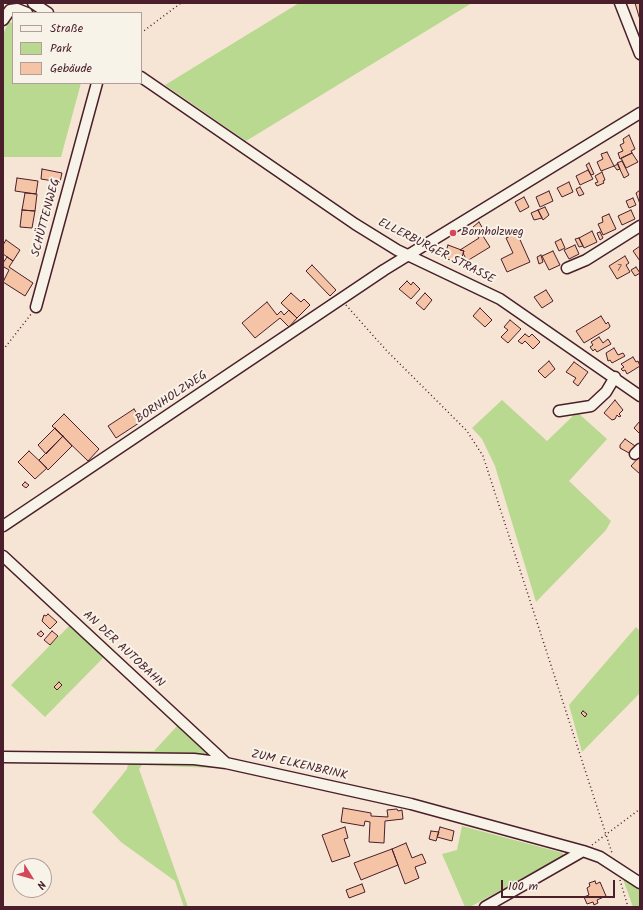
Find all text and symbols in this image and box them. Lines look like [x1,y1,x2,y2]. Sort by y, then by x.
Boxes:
legend [12,12,142,84]
text: Straße [50,19,83,38]
text: Park [50,39,72,58]
text: Gebäude [50,59,92,78]
street label: SCHÜTTENWEG [30,177,64,259]
street label: ELLERBURGER STRASSE [375,216,497,288]
place label: Bornholzweg [461,226,524,240]
marker: Bornholzweg [448,228,458,238]
house number: 7 [617,263,621,275]
street label: BORNHOLZWEG [133,369,211,427]
street label: AN DER AUTOBAHN [79,609,167,691]
street label: ZUM ELKENBRINK [249,748,349,784]
north arrow [12,858,52,898]
scale bar [503,872,617,898]
text: N [32,876,50,893]
text: 100 m [508,877,538,896]

